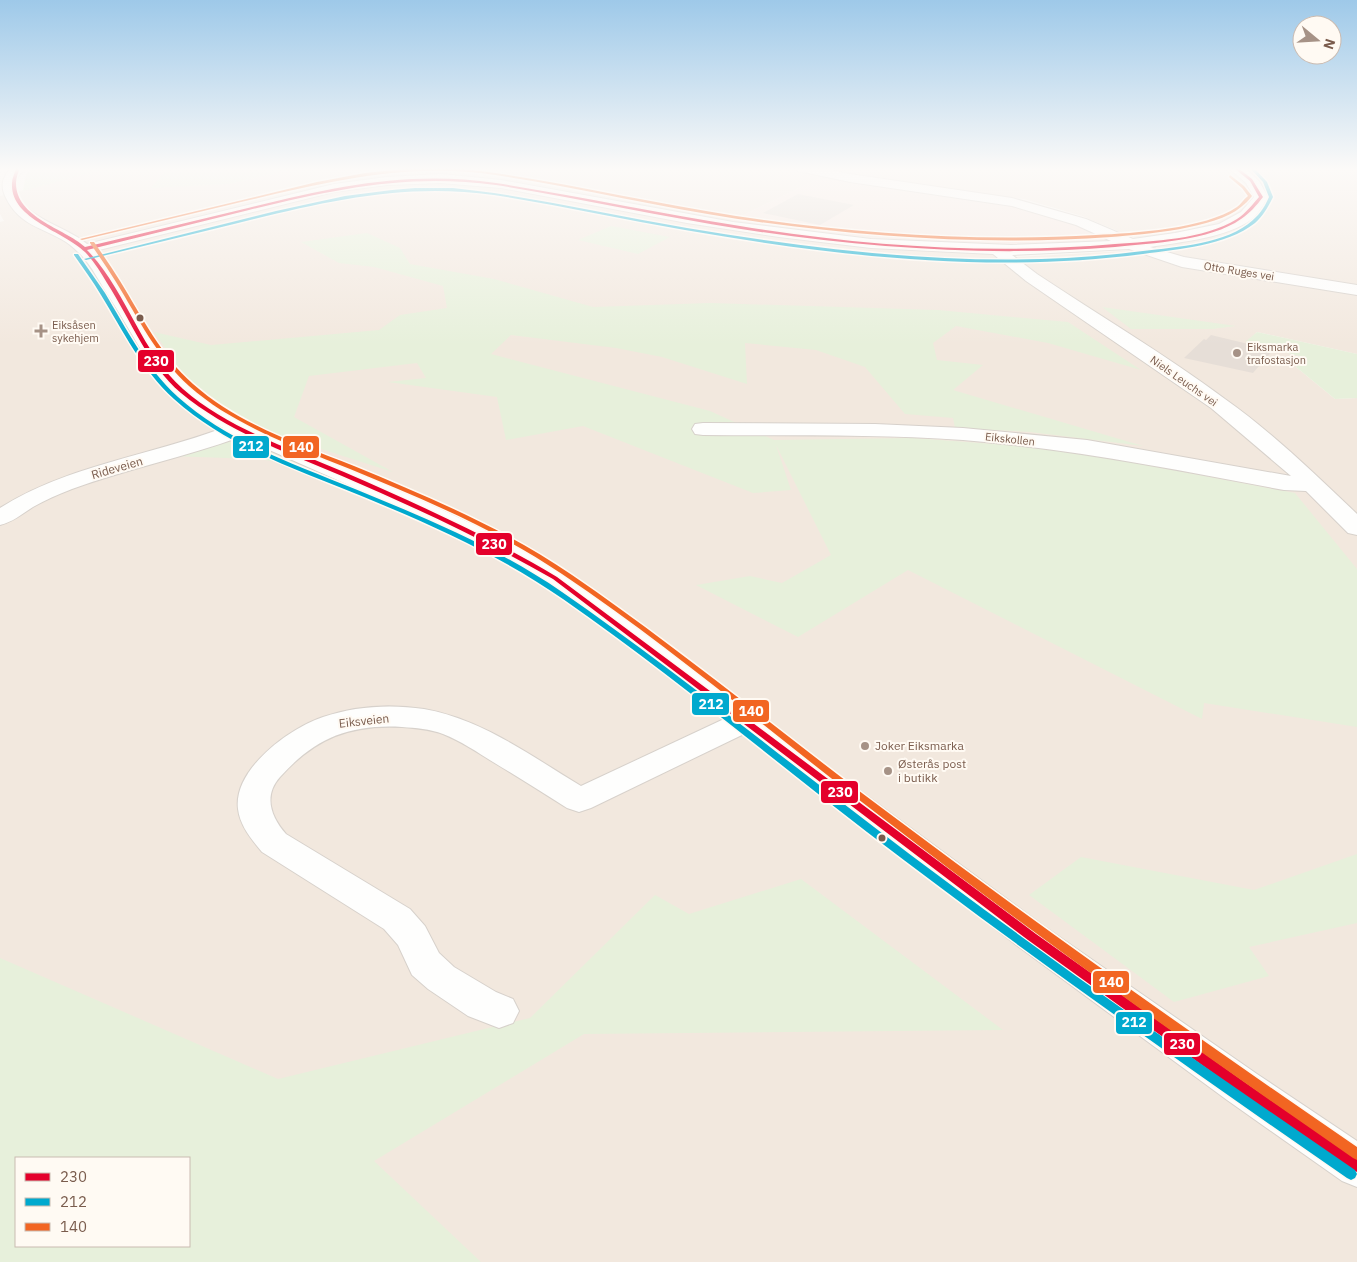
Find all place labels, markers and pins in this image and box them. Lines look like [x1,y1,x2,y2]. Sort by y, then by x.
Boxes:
unlabelled marker [135,313,145,323]
place label: Eiksåsen sykehjem [52,318,99,345]
marker: Eiksåsen sykehjem [34,324,48,338]
place label: Eiksmarka trafostasjon [1247,340,1306,367]
marker: Eiksmarka trafostasjon [1231,347,1243,359]
place label: Joker Eiksmarka [875,738,964,753]
marker: Joker Eiksmarka [859,740,871,752]
place label: Østerås post i butikk [898,756,966,785]
marker: Østerås post i butikk [882,765,894,777]
unlabelled marker [877,833,887,843]

